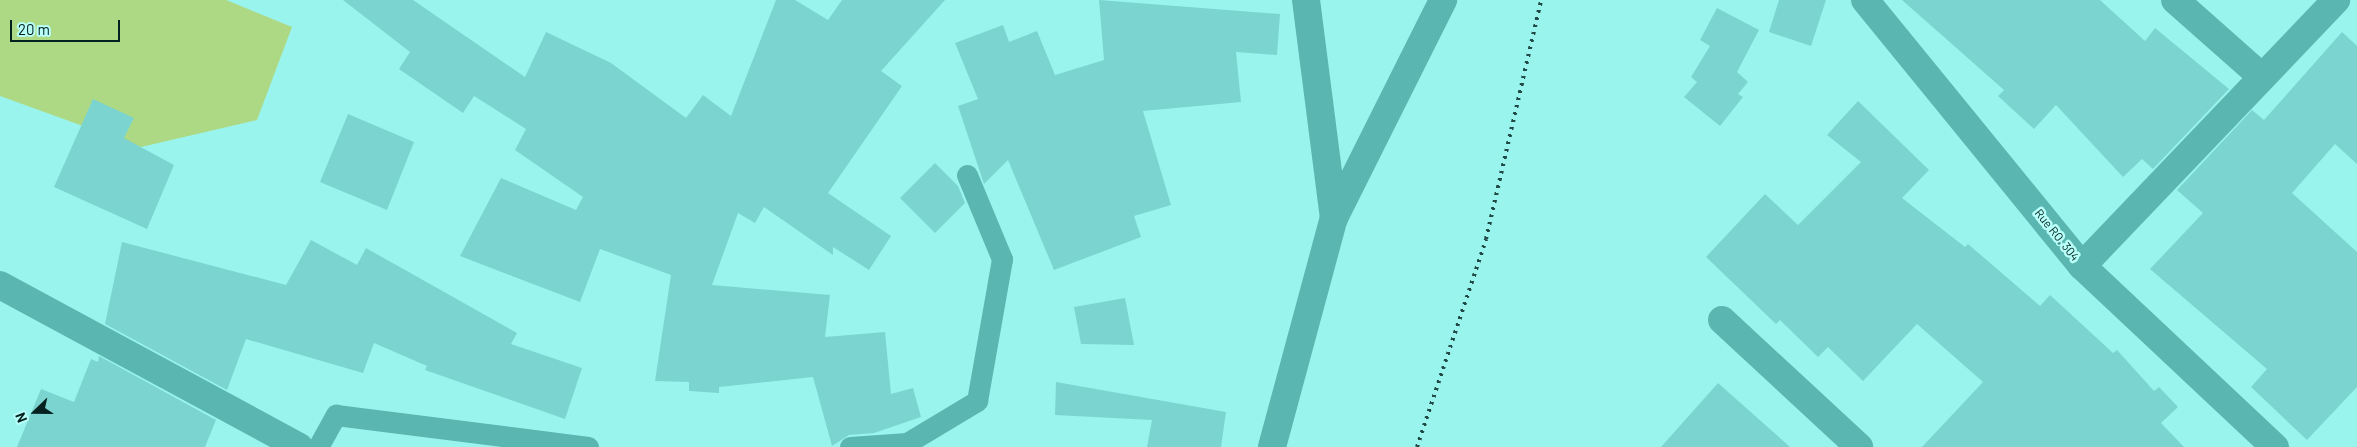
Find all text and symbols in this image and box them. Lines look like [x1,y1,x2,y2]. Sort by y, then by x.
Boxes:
scale bar [12,10,122,42]
text: 20 m [18,20,50,38]
street label: Rue RO. 304 [2032,206,2082,264]
north arrow [10,387,60,437]
text: N [11,410,30,425]

